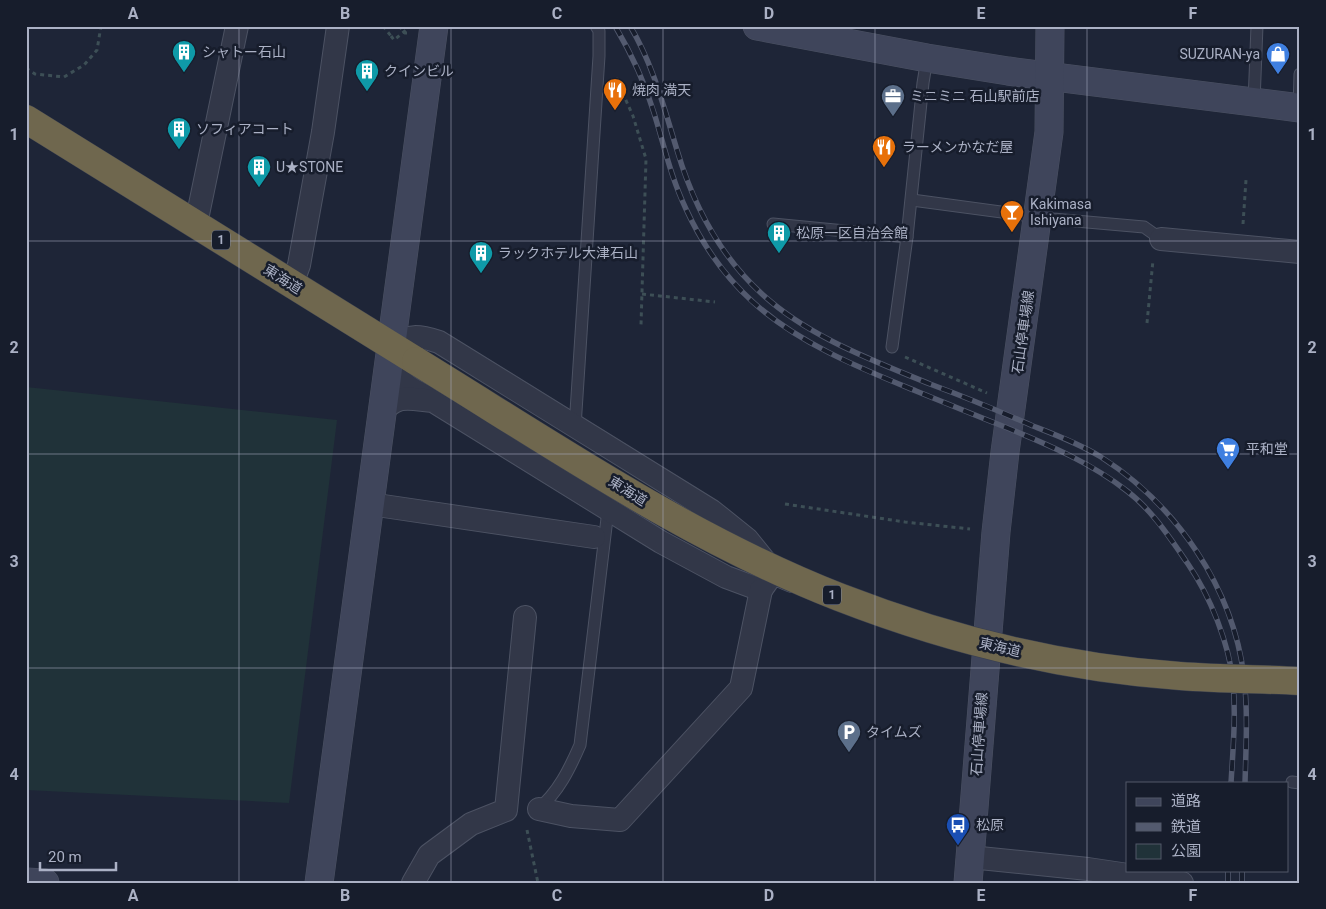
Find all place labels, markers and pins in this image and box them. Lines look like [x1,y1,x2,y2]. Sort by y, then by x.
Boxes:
building icon: シャトー石山 [171,39,197,73]
shop icon: SUZURAN-ya [1265,41,1291,75]
place label: シャトー石山 [202,44,286,60]
place label: SUZURAN-ya [1179,46,1260,62]
building icon: クインビル [354,58,380,92]
place label: クインビル [384,63,454,79]
restaurant icon: 焼肉 満天 [602,77,628,111]
place label: 焼肉 満天 [632,82,691,98]
office icon: ミニミニ 石山駅前店 [880,83,906,117]
place label: ミニミニ 石山駅前店 [910,88,1039,104]
building icon: ソフィアコート [166,116,192,150]
place label: ソフィアコート [196,121,294,137]
restaurant icon: ラーメンかなだ屋 [871,134,897,168]
place label: ラーメンかなだ屋 [902,139,1013,155]
building icon: U★STONE [246,154,272,188]
place label: U★STONE [276,159,343,175]
place label: Kakimasa Ishiyana [1030,196,1092,228]
bar icon: Kakimasa Ishiyana [999,199,1025,233]
building icon: 松原一区自治会館 [766,220,792,254]
place label: 松原一区自治会館 [796,225,908,241]
building icon: ラックホテル大津石山 [468,240,494,274]
place label: ラックホテル大津石山 [498,245,638,261]
supermarket icon: 平和堂 [1215,436,1241,470]
place label: 平和堂 [1246,441,1288,457]
parking icon: タイムズ [836,719,862,753]
place label: タイムズ [866,724,922,740]
bus stop icon: 松原 [945,812,971,846]
place label: 松原 [976,817,1004,833]

